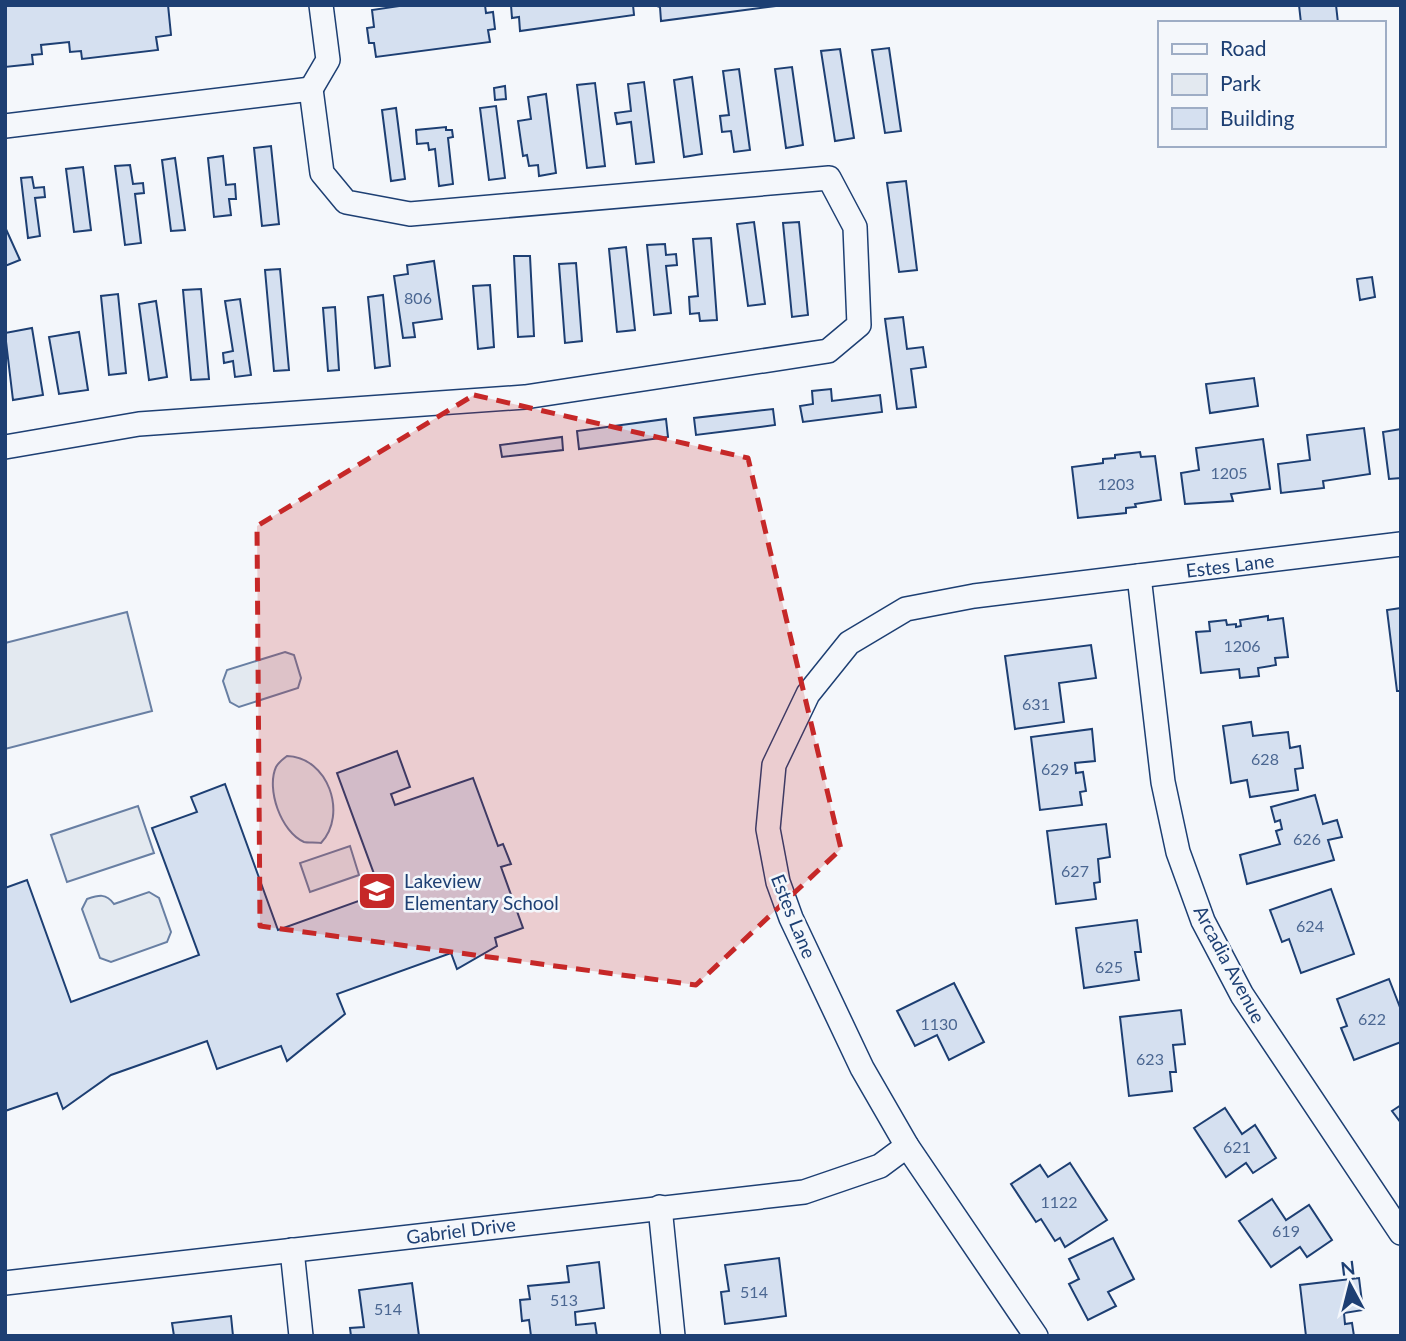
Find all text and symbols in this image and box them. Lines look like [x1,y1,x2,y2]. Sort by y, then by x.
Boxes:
legend [1158,21,1385,147]
text: Road [1220,35,1267,60]
text: Park [1220,70,1261,95]
text: Building [1220,105,1295,130]
house number: 806 [404,288,432,307]
house number: 1205 [1210,463,1248,482]
house number: 1203 [1097,474,1135,493]
street label: Estes Lane [1185,548,1275,582]
house number: 1206 [1223,636,1261,655]
house number: 631 [1022,694,1050,713]
house number: 628 [1251,749,1279,768]
house number: 629 [1041,759,1069,778]
house number: 626 [1293,829,1321,848]
house number: 627 [1061,861,1089,880]
place label: Lakeview Elementary School [404,869,559,914]
school or university icon: Lakeview Elementary School [356,870,398,912]
street label: Estes Lane [767,871,821,961]
street label: Arcadia Avenue [1189,901,1271,1027]
house number: 624 [1296,916,1324,935]
house number: 625 [1095,957,1123,976]
house number: 622 [1358,1009,1386,1028]
house number: 1130 [920,1014,958,1033]
house number: 623 [1136,1049,1164,1068]
house number: 621 [1223,1137,1251,1156]
house number: 1122 [1040,1192,1078,1211]
street label: Gabriel Drive [405,1212,517,1248]
house number: 619 [1272,1221,1300,1240]
north arrow [1315,1250,1385,1320]
text: N [1339,1255,1357,1280]
house number: 514 [740,1282,768,1301]
house number: 513 [550,1290,578,1309]
house number: 514 [374,1299,402,1318]

